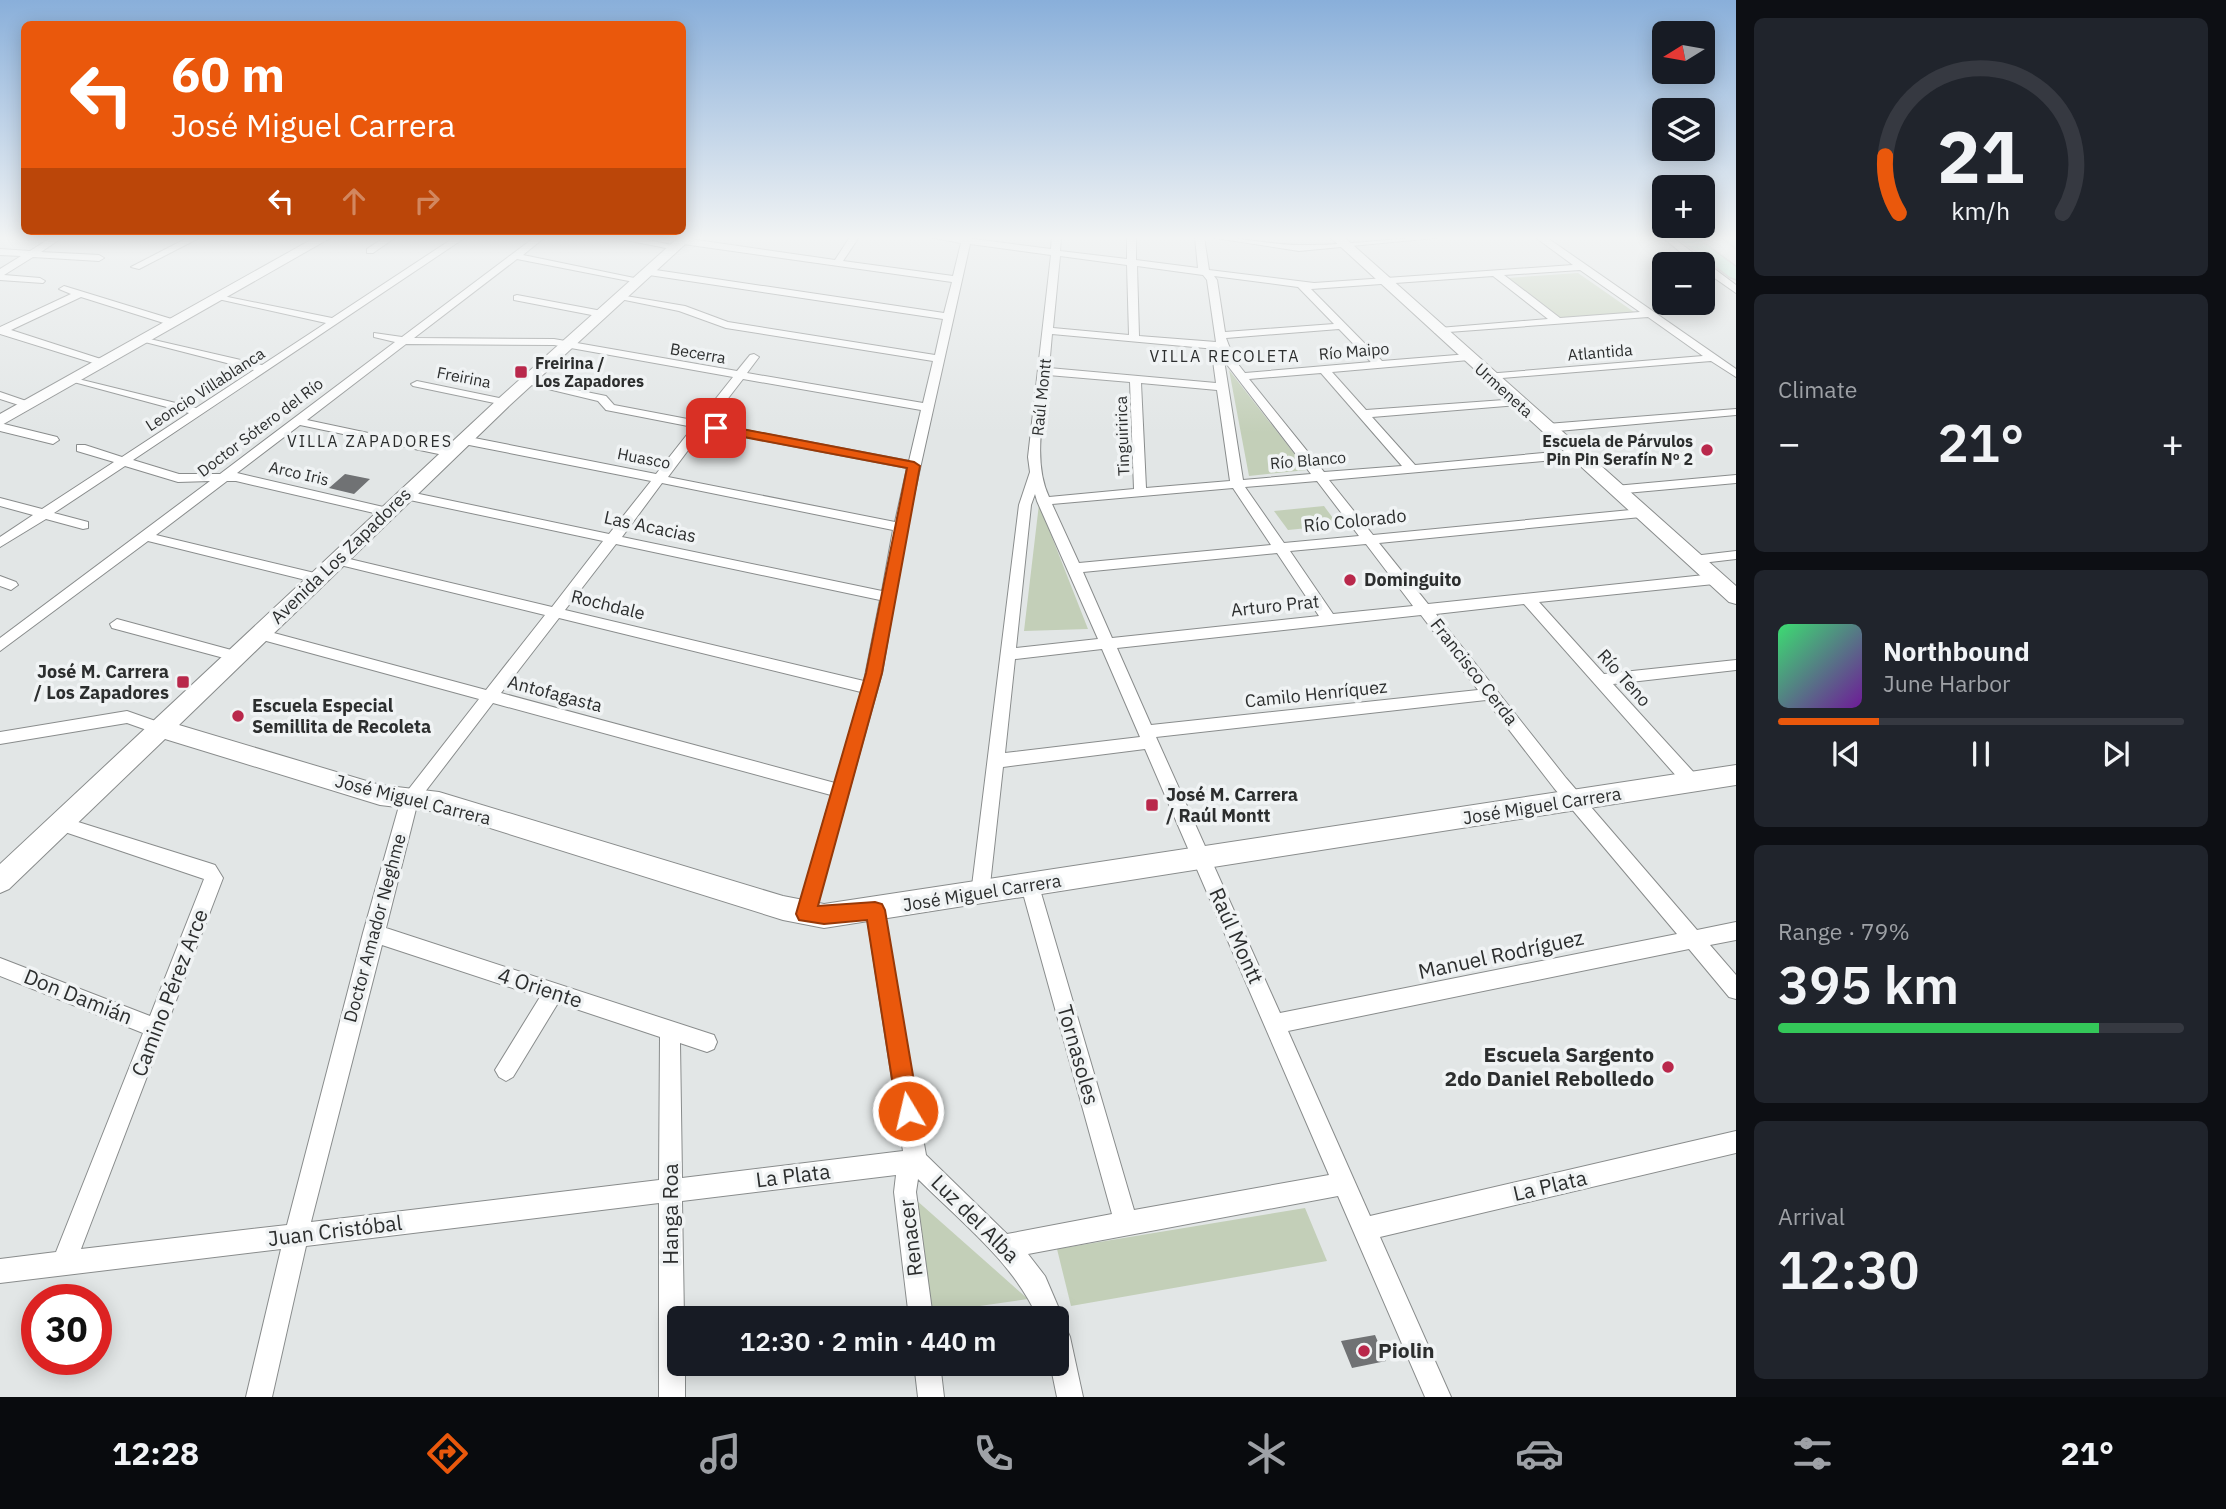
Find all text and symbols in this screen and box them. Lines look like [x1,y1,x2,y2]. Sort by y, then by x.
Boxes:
north arrow [1652,21,1715,84]
map controls [1652,21,1715,315]
text: 60 m [171,42,285,105]
icon: left [56,49,147,140]
button: layers [1652,98,1715,161]
text: José Miguel Carrera [171,104,455,146]
text: 21 [1937,108,2025,203]
button: + [1652,175,1715,238]
icon: left [262,182,300,220]
icon: ahead [335,182,373,220]
icon: right [408,182,446,220]
text: km/h [1952,194,2010,227]
button: − [1652,252,1715,315]
street label: Becerra [669,338,728,368]
street label: Río Maipo [1318,338,1390,364]
street label: Atlantida [1567,339,1634,365]
street label: Leoncio Villablanca [142,343,269,435]
district label: VILLA RECOLETA [1150,346,1300,366]
place label: Freirina / Los Zapadores [535,353,644,391]
street label: Raúl Montt [1027,357,1055,437]
street label: Urmeneta [1471,359,1538,422]
street label: Freirina [435,362,493,392]
marker: Freirina / Los Zapadores [513,364,529,380]
street label: Doctor Sótero del Río [193,373,327,481]
text: Climate [1778,374,1857,404]
street label: Tinguiririca [1111,395,1133,476]
pin [686,398,746,458]
icon: arrive [697,409,735,447]
text: 21° [1938,409,2024,476]
text: − [1778,418,1801,467]
text: + [2161,418,2184,467]
district label: VILLA ZAPADORES [287,431,453,451]
place label: Escuela de Párvulos Pin Pin Serafín Nº 2 [1542,431,1693,469]
marker: Escuela de Párvulos Pin Pin Serafín Nº 2 [1699,442,1715,458]
street label: Huasco [616,443,672,473]
street label: Río Blanco [1269,447,1347,473]
street label: Arco Iris [267,456,331,490]
street label: Avenida Los Zapadores [266,483,416,629]
street label: Río Colorado [1302,504,1407,537]
street label: Las Acacias [602,506,698,548]
place label: Dominguito [1364,568,1461,591]
marker: Dominguito [1342,572,1358,588]
street label: Rochdale [569,584,648,625]
street label: Arturo Prat [1230,589,1320,622]
street label: Francisco Cerda [1426,614,1523,730]
text: Northbound [1883,634,2030,668]
street label: Río Teno [1593,644,1656,711]
place label: José M. Carrera / Los Zapadores [34,660,169,704]
text: June Harbor [1883,668,2011,698]
street label: Antofagasta [505,670,605,717]
marker: José M. Carrera / Los Zapadores [175,674,191,690]
street label: Camilo Henríquez [1244,675,1388,712]
place label: Escuela Especial Semillita de Recoleta [252,694,431,738]
marker: Escuela Especial Semillita de Recoleta [230,708,246,724]
icon: previous [1827,735,1865,773]
icon: pause [1962,735,2000,773]
icon: next [2097,735,2135,773]
street label: José Miguel Carrera [333,769,494,830]
street label: José Miguel Carrera [1461,782,1623,829]
place label: José M. Carrera / Raúl Montt [1166,783,1298,827]
marker: José M. Carrera / Raúl Montt [1144,797,1160,813]
street label: Doctor Amador Neghme [338,831,411,1025]
street label: José Miguel Carrera [901,869,1063,916]
street label: Raúl Montt [1203,883,1271,988]
street label: Camino Pérez Arce [124,905,214,1080]
text: Range · 79% [1778,916,1910,946]
street label: Manuel Rodríguez [1415,923,1586,985]
text: 395 km [1778,951,1959,1018]
street label: 4 Oriente [494,960,586,1014]
street label: Don Damián [20,962,137,1031]
street label: Tornasoles [1051,1001,1107,1108]
place label: Escuela Sargento 2do Daniel Rebolledo [1444,1040,1654,1092]
marker: Escuela Sargento 2do Daniel Rebolledo [1660,1059,1676,1075]
position arrow [871,1074,945,1148]
street label: La Plata [754,1157,832,1193]
street label: Hanga Roa [656,1163,684,1265]
street label: La Plata [1510,1163,1589,1207]
street label: Luz del Alba [926,1168,1026,1268]
street label: Renacer [891,1198,929,1278]
text: Arrival [1778,1201,1845,1231]
street label: Juan Cristóbal [266,1208,404,1252]
text: 12:30 [1778,1236,1919,1303]
speed limit sign: 30 [21,1284,112,1375]
text: 12:30 · 2 min · 440 m [740,1324,996,1358]
place label: Piolin [1378,1336,1435,1364]
marker: Piolin [1356,1343,1372,1359]
icon: directions [423,1429,472,1478]
icon: music [696,1429,745,1478]
icon: phone [969,1429,1018,1478]
icon: climate [1242,1429,1291,1478]
icon: car [1515,1429,1564,1478]
icon: filters [1788,1429,1837,1478]
text: 12:28 [112,1432,199,1474]
text: 21° [2061,1432,2114,1474]

